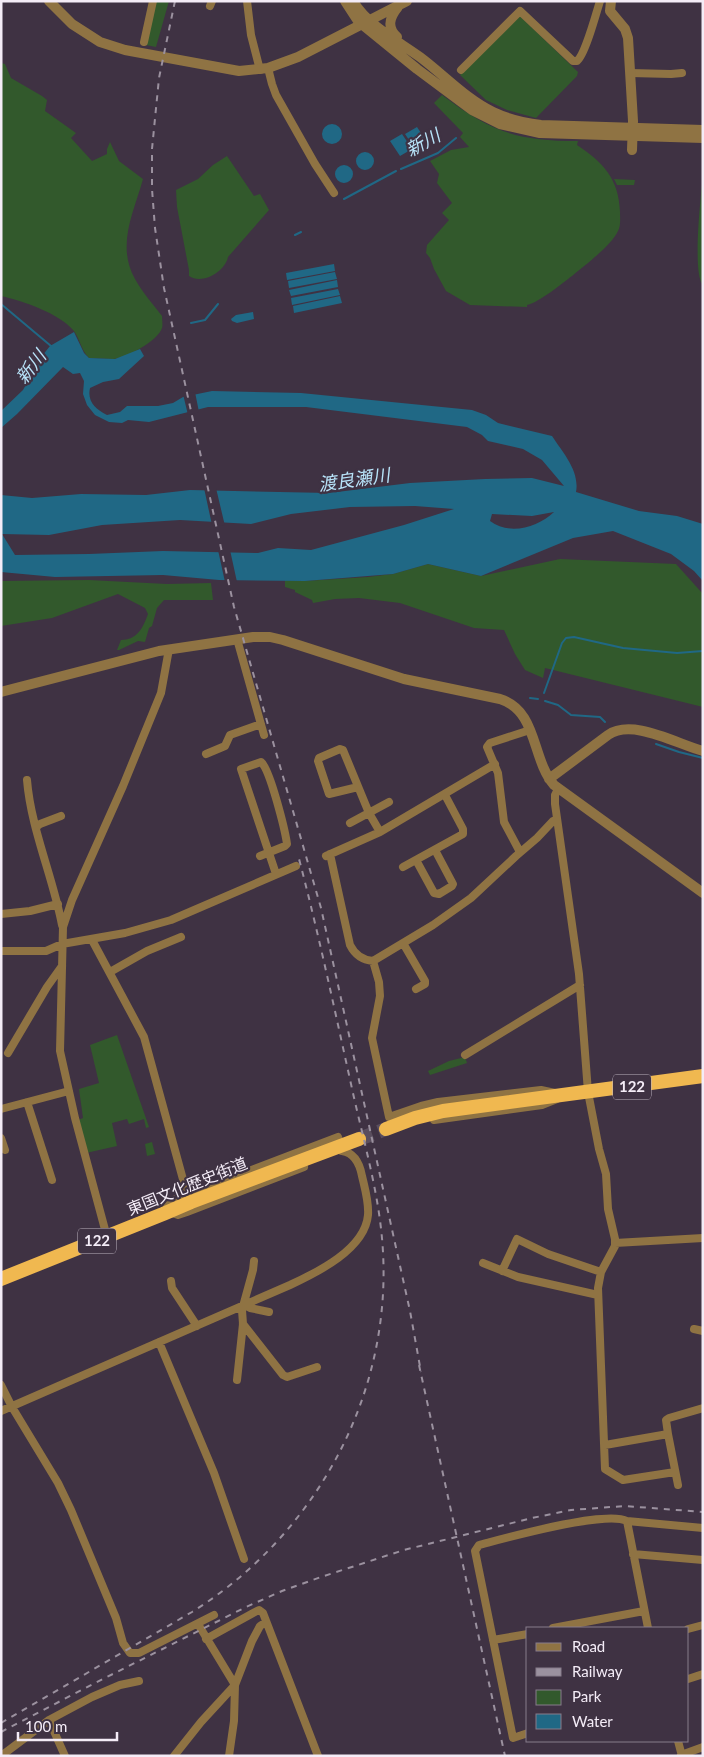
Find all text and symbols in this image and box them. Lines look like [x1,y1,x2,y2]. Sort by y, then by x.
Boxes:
water label: 新川 [401,123,445,160]
water label: 新川 [10,344,51,387]
water label: 渡良瀬川 [317,463,393,495]
road number: 122 [613,1074,651,1100]
street label: 東国文化歴史街道 [124,1153,250,1218]
road number: 122 [78,1228,116,1254]
legend [526,1627,689,1742]
text: Road [572,1637,605,1655]
text: Railway [572,1662,623,1680]
text: Park [572,1687,602,1705]
scale bar [18,1710,116,1742]
text: Water [572,1712,613,1730]
text: 100 m [25,1717,67,1735]

